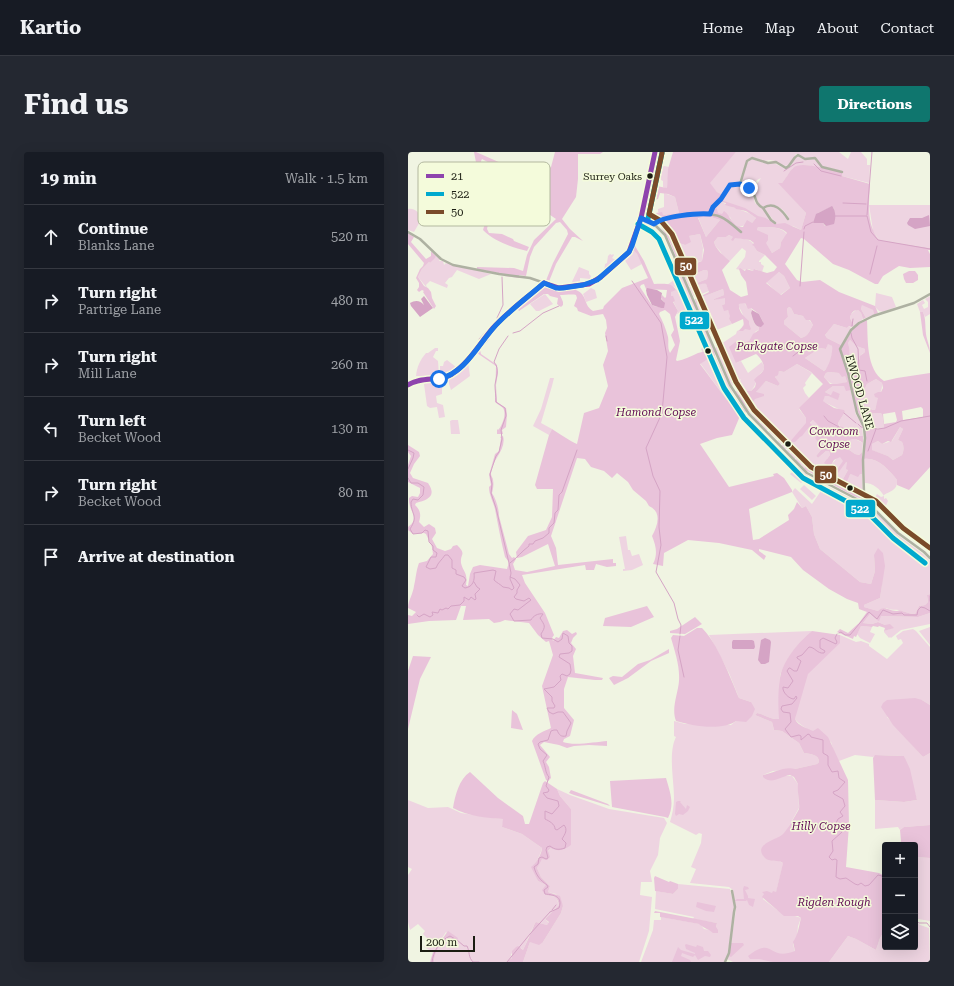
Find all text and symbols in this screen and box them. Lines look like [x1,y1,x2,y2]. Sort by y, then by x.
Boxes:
text: Kartio [20,16,81,39]
text: Home [702,20,743,36]
text: Map [765,20,795,36]
text: About [817,20,859,36]
text: Contact [881,20,934,36]
button: Directions [819,86,930,122]
text: Find us [24,88,128,121]
legend [418,162,550,226]
text: 19 min [40,168,97,188]
text: 21 [451,170,463,183]
text: Walk · 1.5 km [285,171,368,186]
place label: Surrey Oaks [583,171,642,182]
marker: Surrey Oaks [645,171,655,181]
route end [740,179,758,197]
text: 522 [451,188,469,201]
text: 50 [451,206,463,219]
text: Continue [78,220,148,238]
icon: ahead [40,226,62,248]
text: 520 m [331,229,368,244]
text: Blanks Lane [78,238,154,253]
line badge: 50 [674,257,697,276]
text: 50 [680,260,692,273]
text: Turn right [78,284,157,302]
icon: right [40,290,62,312]
text: 480 m [331,293,368,308]
text: Partrige Lane [78,302,161,317]
line badge: 522 [679,311,710,330]
text: 522 [685,314,703,327]
park label: Parkgate Copse [735,340,818,353]
unlabelled marker [703,346,713,356]
text: Turn right [78,348,157,366]
street label: EWOOD LANE [843,353,876,431]
icon: right [40,354,62,376]
text: 260 m [331,357,368,372]
text: Mill Lane [78,366,137,381]
route start [430,370,448,388]
park label: Hamond Copse [615,406,696,419]
text: Turn left [78,412,146,430]
icon: left [40,418,62,440]
text: 130 m [331,421,368,436]
park label: Cowroom Copse [809,425,859,451]
text: Becket Wood [78,430,161,445]
unlabelled marker [783,439,793,449]
line badge: 50 [814,465,837,484]
text: 50 [820,469,832,482]
text: Turn right [78,476,157,494]
icon: right [40,482,62,504]
unlabelled marker [845,483,855,493]
text: 80 m [338,485,368,500]
text: Becket Wood [78,494,161,509]
line badge: 522 [845,499,876,518]
text: 522 [851,503,869,516]
icon: arrive [40,546,62,568]
text: Arrive at destination [78,548,234,566]
park label: Hilly Copse [790,820,851,833]
map controls [882,842,918,950]
button: + [882,842,918,878]
button: − [882,878,918,914]
park label: Rigden Rough [796,896,871,909]
button: layers [882,914,918,950]
scale bar [420,934,475,953]
text: 200 m [426,936,457,949]

